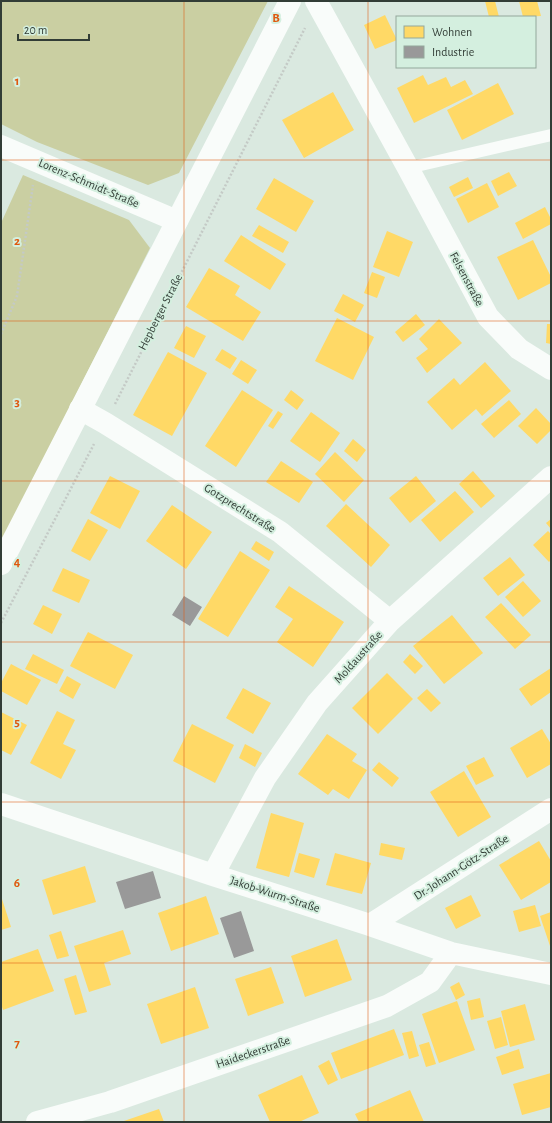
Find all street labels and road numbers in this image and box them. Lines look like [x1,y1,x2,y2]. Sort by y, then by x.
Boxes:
street label: Lorenz-Schmidt-Straße [37,156,141,210]
street label: Felsenstraße [448,250,486,308]
street label: Hepberger Straße [136,272,184,352]
street label: Gotzprechtstraße [202,481,278,535]
street label: Moldaustraße [332,629,384,685]
street label: Dr.-Johann-Götz-Straße [412,832,510,902]
street label: Jakob-Wurm-Straße [229,874,321,914]
street label: Haideckerstraße [215,1034,291,1070]

